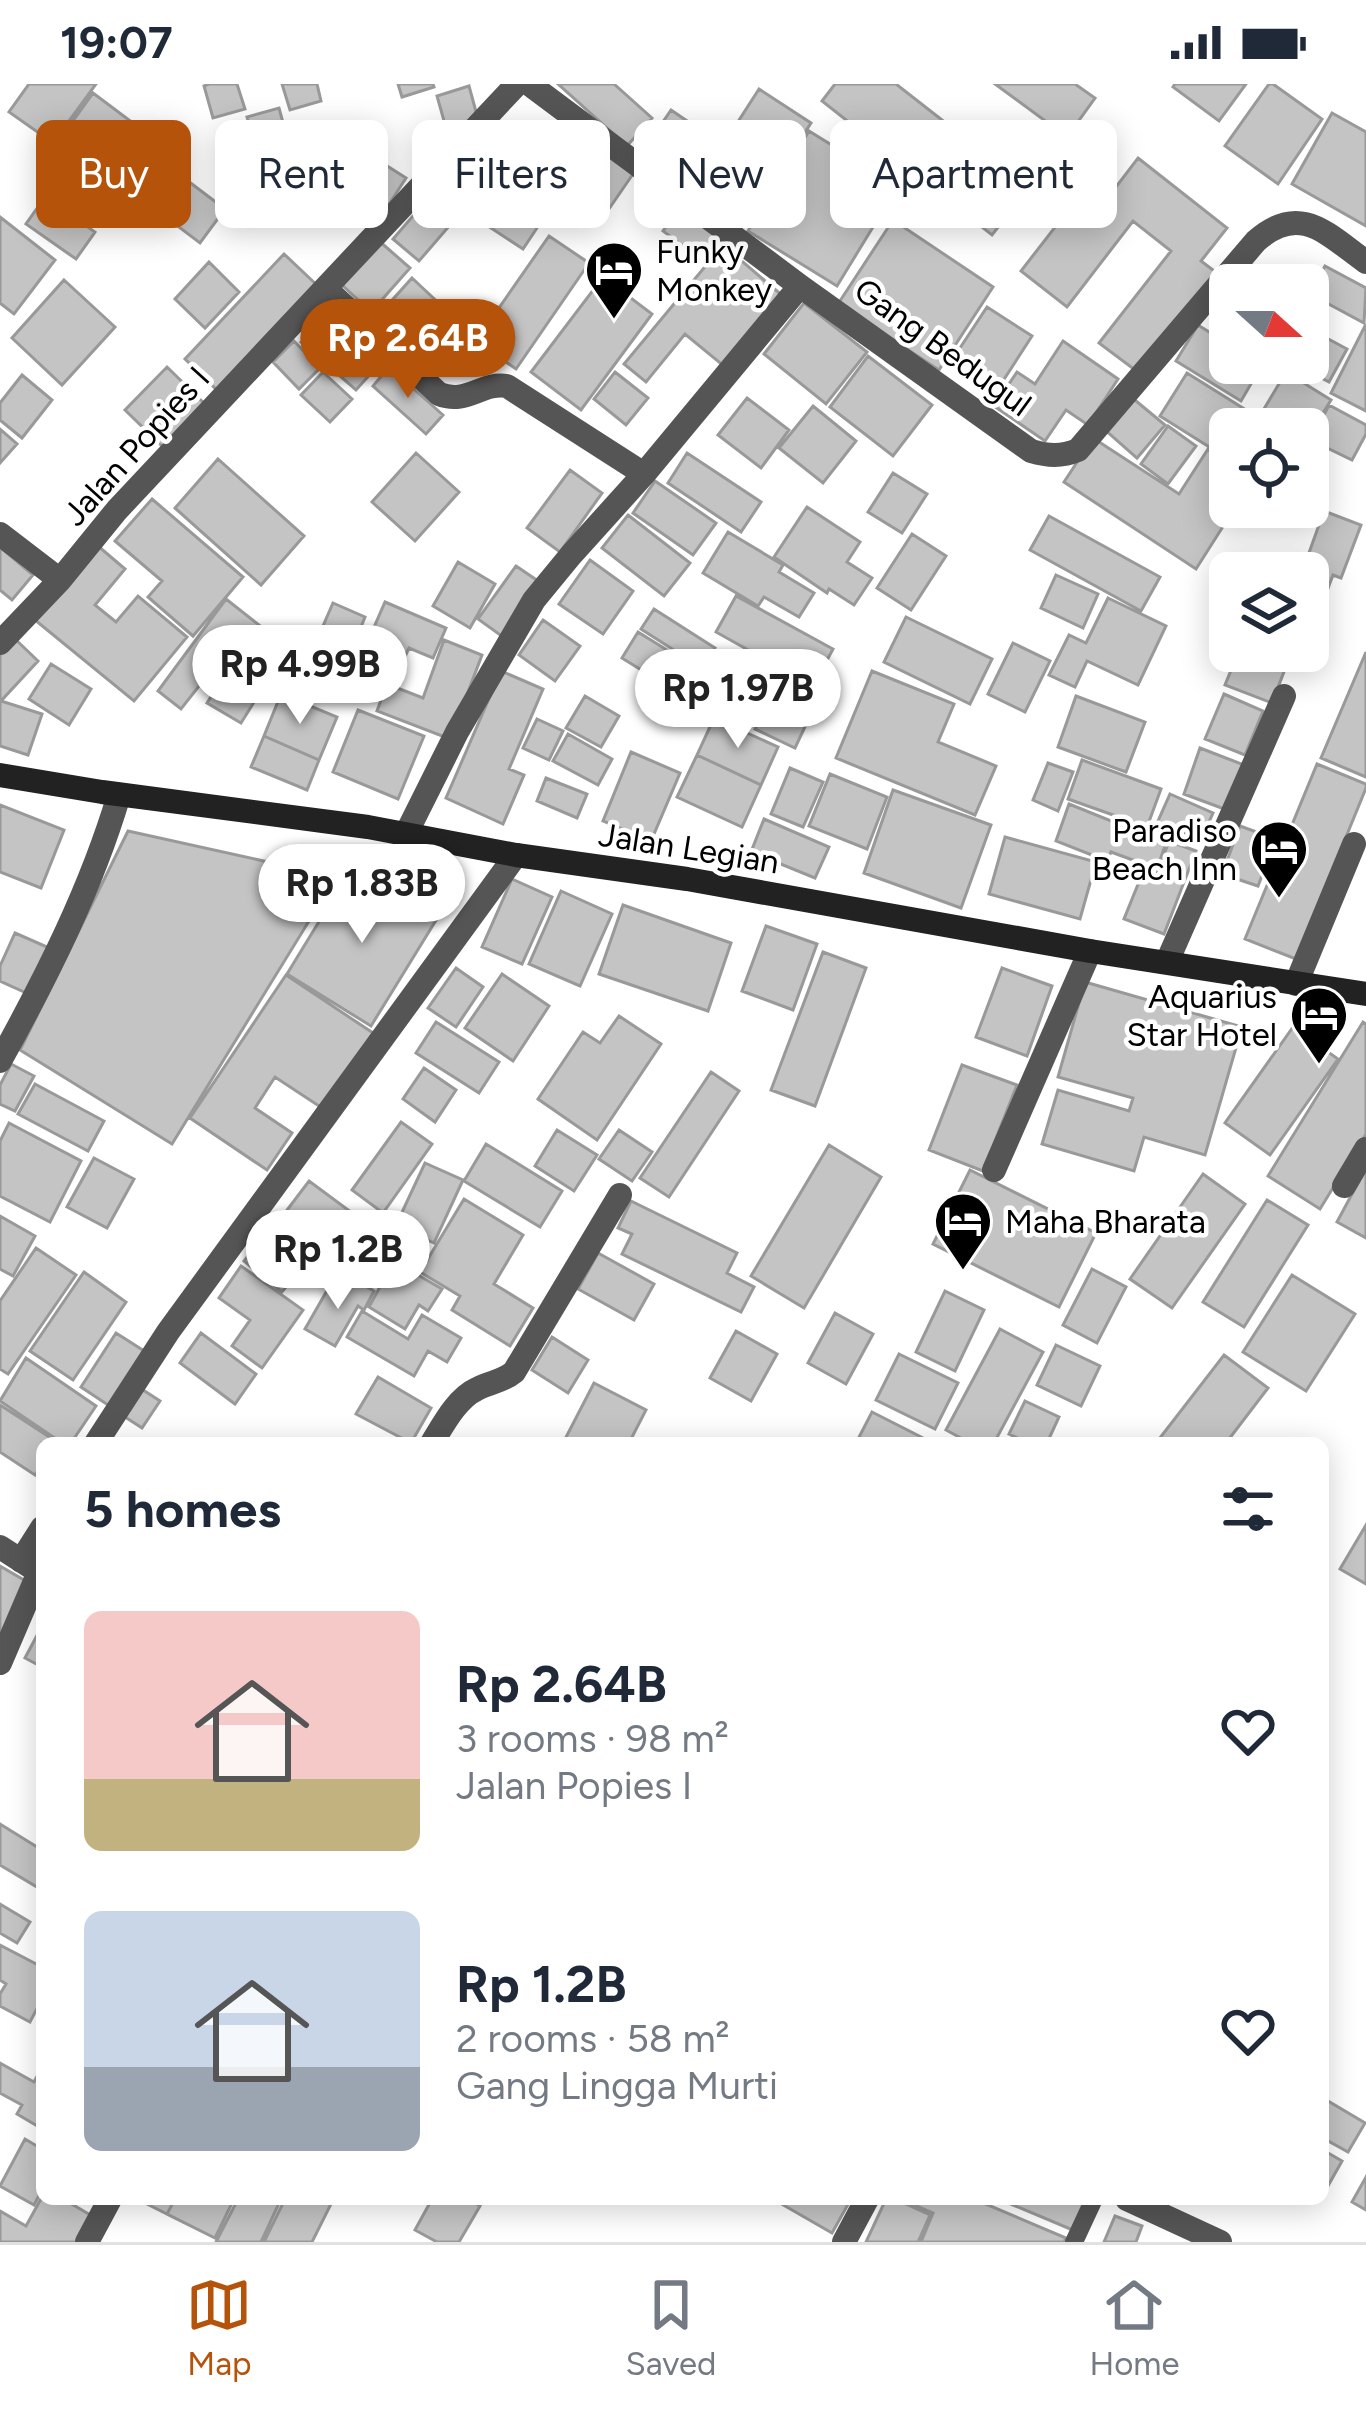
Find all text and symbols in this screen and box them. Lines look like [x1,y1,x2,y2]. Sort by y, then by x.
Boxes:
text: 19:07 [60,15,173,69]
chip: Buy [36,120,191,228]
chip: Rent [215,120,388,228]
chip: Filters [412,120,610,228]
chip: New [634,120,806,228]
chip: Apartment [830,120,1117,228]
place label: Funky Monkey [656,232,773,309]
hotel icon: Funky Monkey [583,239,645,321]
north arrow [1209,264,1329,384]
map controls [1209,264,1329,672]
street label: Gang Bedugul [847,270,1039,424]
pin: Rp 2.64B [284,299,532,401]
text: Rp 2.64B [327,314,489,361]
street label: Jalan Popies I [55,359,217,533]
button: locate [1209,408,1329,528]
button: layers [1209,552,1329,672]
pin: Rp 4.99B [176,625,424,727]
text: Rp 4.99B [219,640,381,687]
pin: Rp 1.97B [614,649,862,751]
text: Rp 1.97B [662,664,814,711]
place label: Paradiso Beach Inn [1092,811,1237,888]
street label: Jalan Legian [596,815,782,881]
hotel icon: Paradiso Beach Inn [1248,818,1310,900]
pin: Rp 1.83B [238,844,486,946]
text: Rp 1.83B [285,859,439,906]
place label: Aquarius Star Hotel [1127,977,1277,1054]
hotel icon: Aquarius Star Hotel [1288,984,1350,1066]
hotel icon: Maha Bharata [932,1190,994,1272]
place label: Maha Bharata [1005,1202,1206,1241]
pin: Rp 1.2B [227,1210,449,1312]
text: Rp 1.2B [273,1225,403,1272]
icon: filters [1215,1476,1281,1542]
text: 5 homes [84,1479,281,1540]
text: Rp 2.64B [456,1654,667,1715]
icon: home [180,1659,324,1803]
icon: heart [1215,1698,1281,1764]
text: 3 rooms · 98 m² [456,1715,729,1762]
text: Jalan Popies I [456,1762,692,1809]
text: Rp 1.2B [456,1954,627,2015]
icon: home [180,1959,324,2103]
icon: heart [1215,1998,1281,2064]
text: 2 rooms · 58 m² [456,2015,730,2062]
text: Gang Lingga Murti [456,2062,778,2109]
tab: Map [186,2272,252,2383]
tab: Saved [625,2272,716,2383]
tab: Home [1089,2272,1179,2383]

